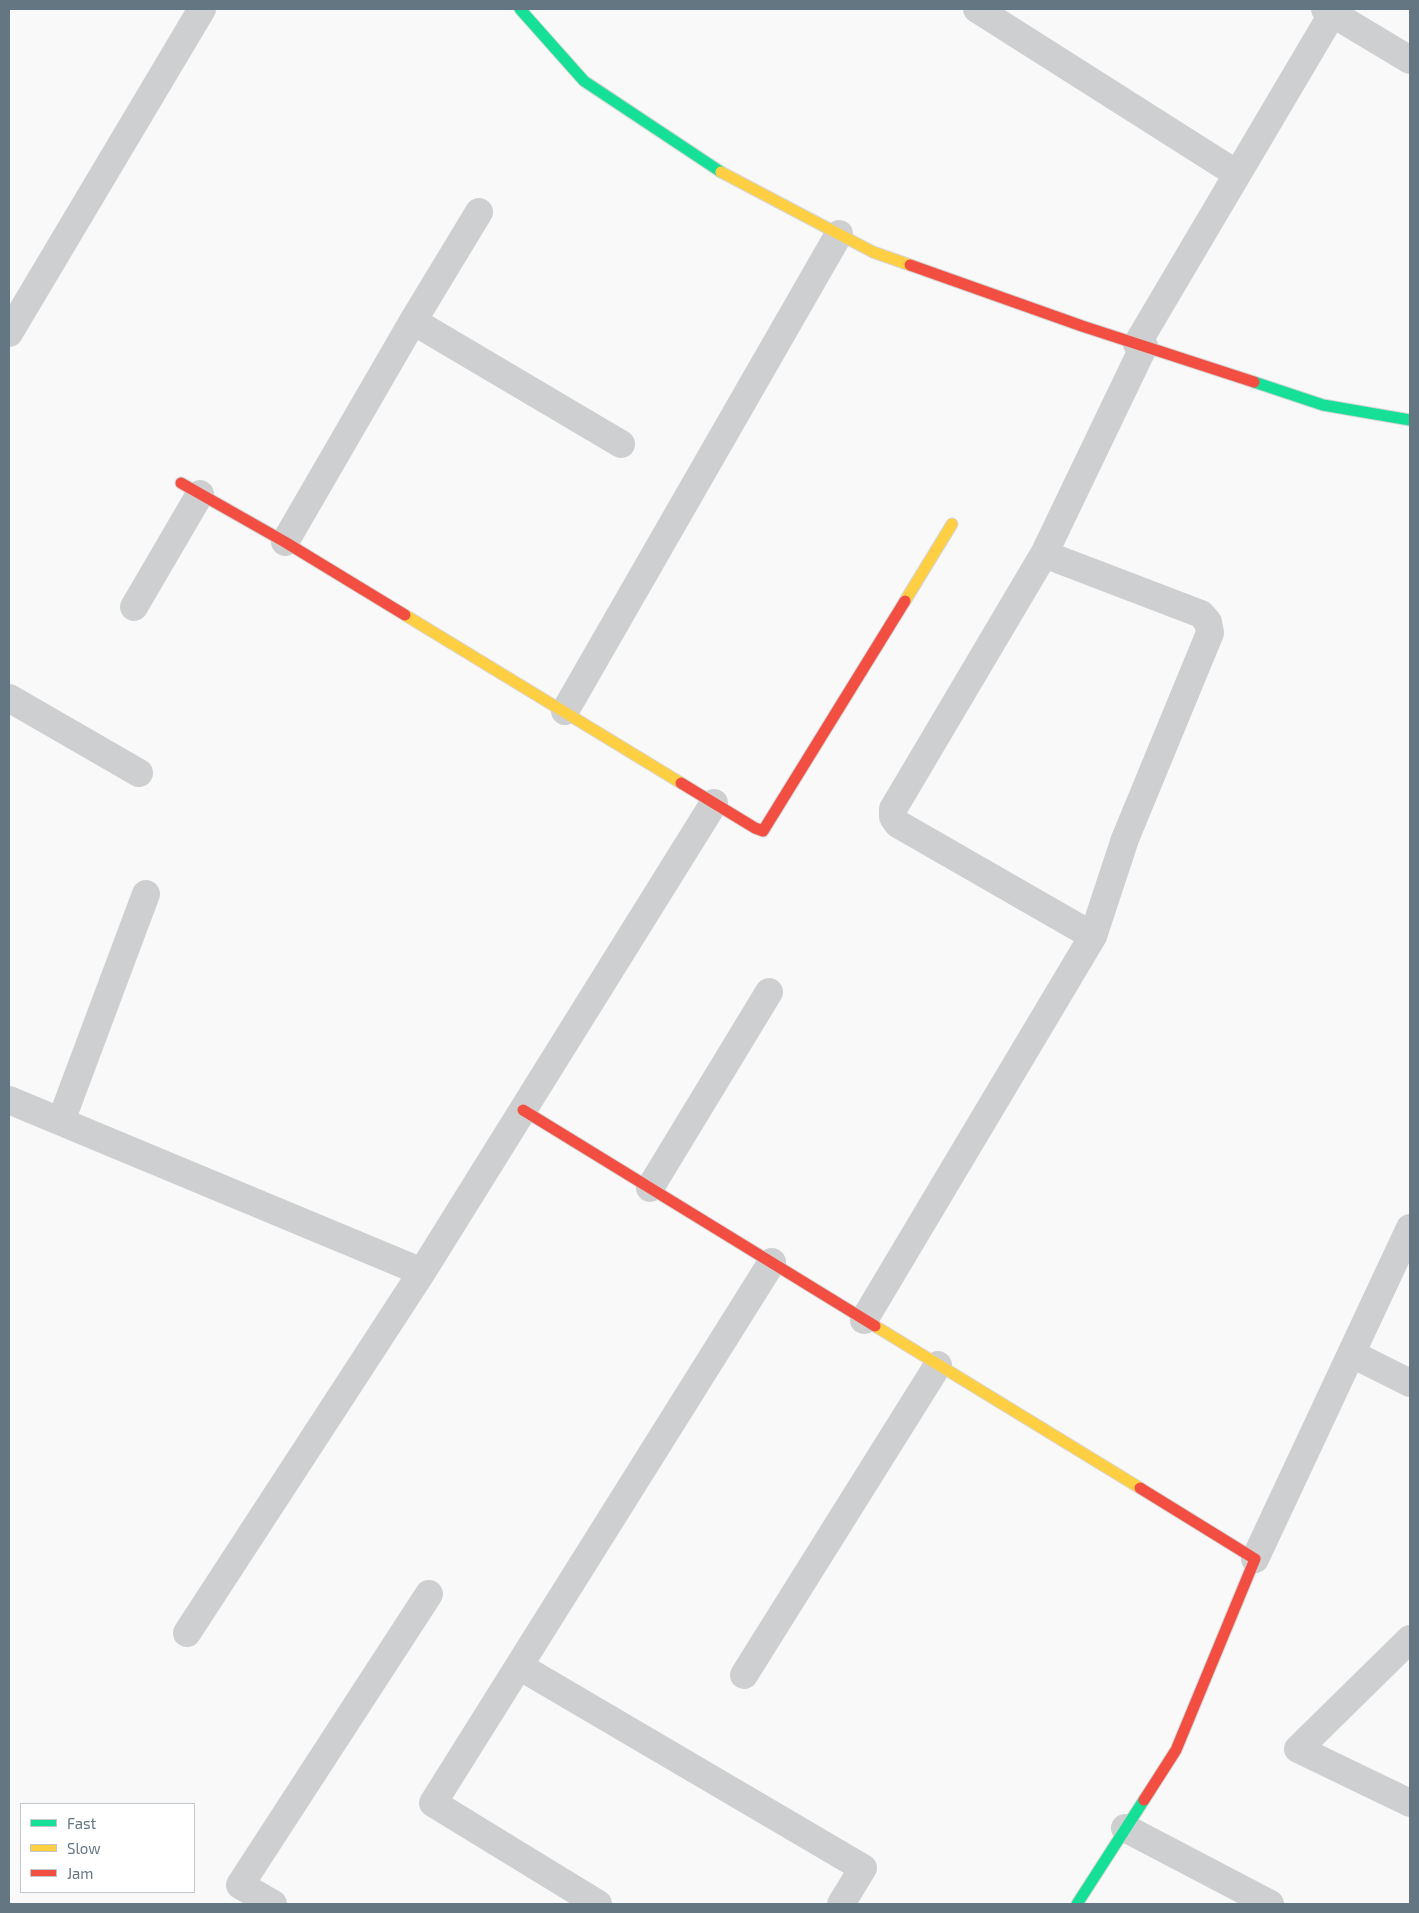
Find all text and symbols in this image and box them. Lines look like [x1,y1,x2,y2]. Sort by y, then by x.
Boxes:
legend [20,1803,195,1893]
text: Fast [67,1814,96,1832]
text: Slow [67,1839,101,1857]
text: Jam [67,1864,93,1882]

